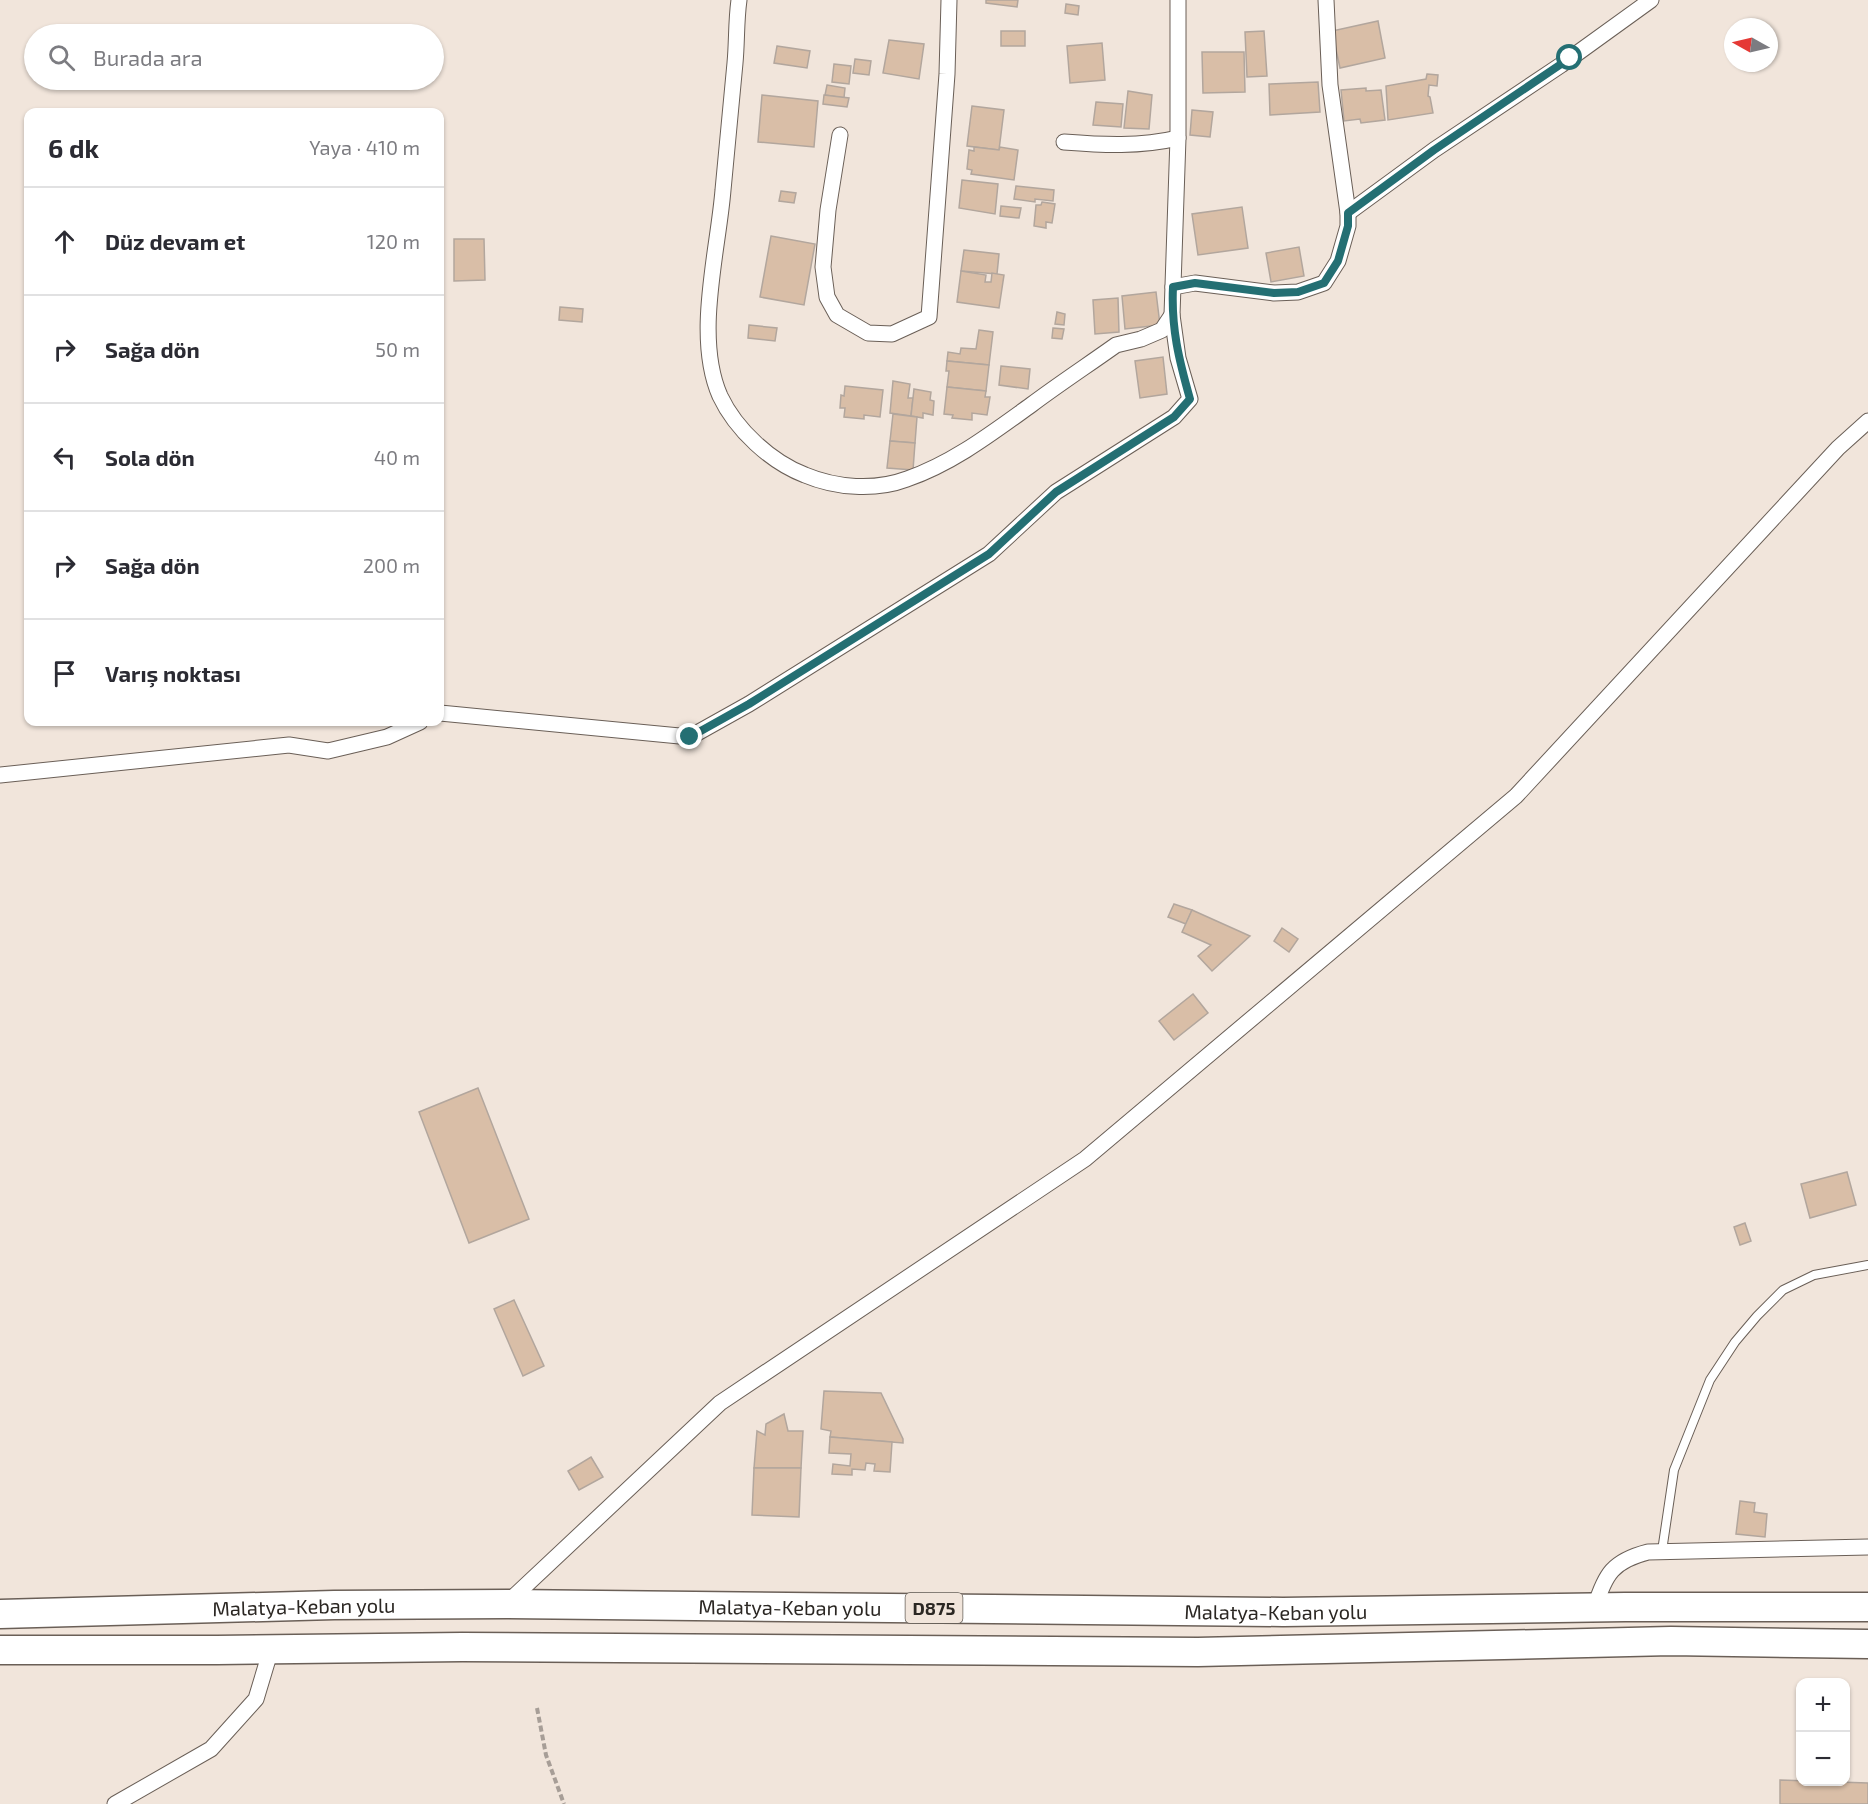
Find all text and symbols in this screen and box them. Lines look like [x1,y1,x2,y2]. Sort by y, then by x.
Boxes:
north arrow [1724,18,1778,72]
search box [24,24,444,90]
icon: search [45,41,78,74]
text: Burada ara [93,44,203,70]
route start [1556,44,1582,70]
text: 6 dk [48,132,99,163]
text: Yaya · 410 m [309,135,420,159]
icon: ahead [48,225,81,258]
text: Düz devam et [105,228,245,254]
text: 120 m [367,229,420,253]
icon: right [48,333,81,366]
text: Sağa dön [105,336,200,362]
text: 50 m [375,337,420,361]
icon: left [48,441,81,474]
text: Sola dön [105,444,195,470]
text: 40 m [374,445,420,469]
icon: right [48,549,81,582]
text: Sağa dön [105,552,200,578]
text: 200 m [363,553,420,577]
icon: arrive [48,657,81,690]
text: Varış noktası [105,660,241,686]
route end [676,723,702,749]
street label: Malatya-Keban yolu [212,1593,396,1620]
road number: D875 [906,1593,962,1623]
street label: Malatya-Keban yolu [698,1594,882,1620]
street label: Malatya-Keban yolu [1184,1599,1368,1624]
map controls [1796,1678,1850,1786]
button: + [1796,1678,1850,1732]
button: − [1796,1732,1850,1786]

